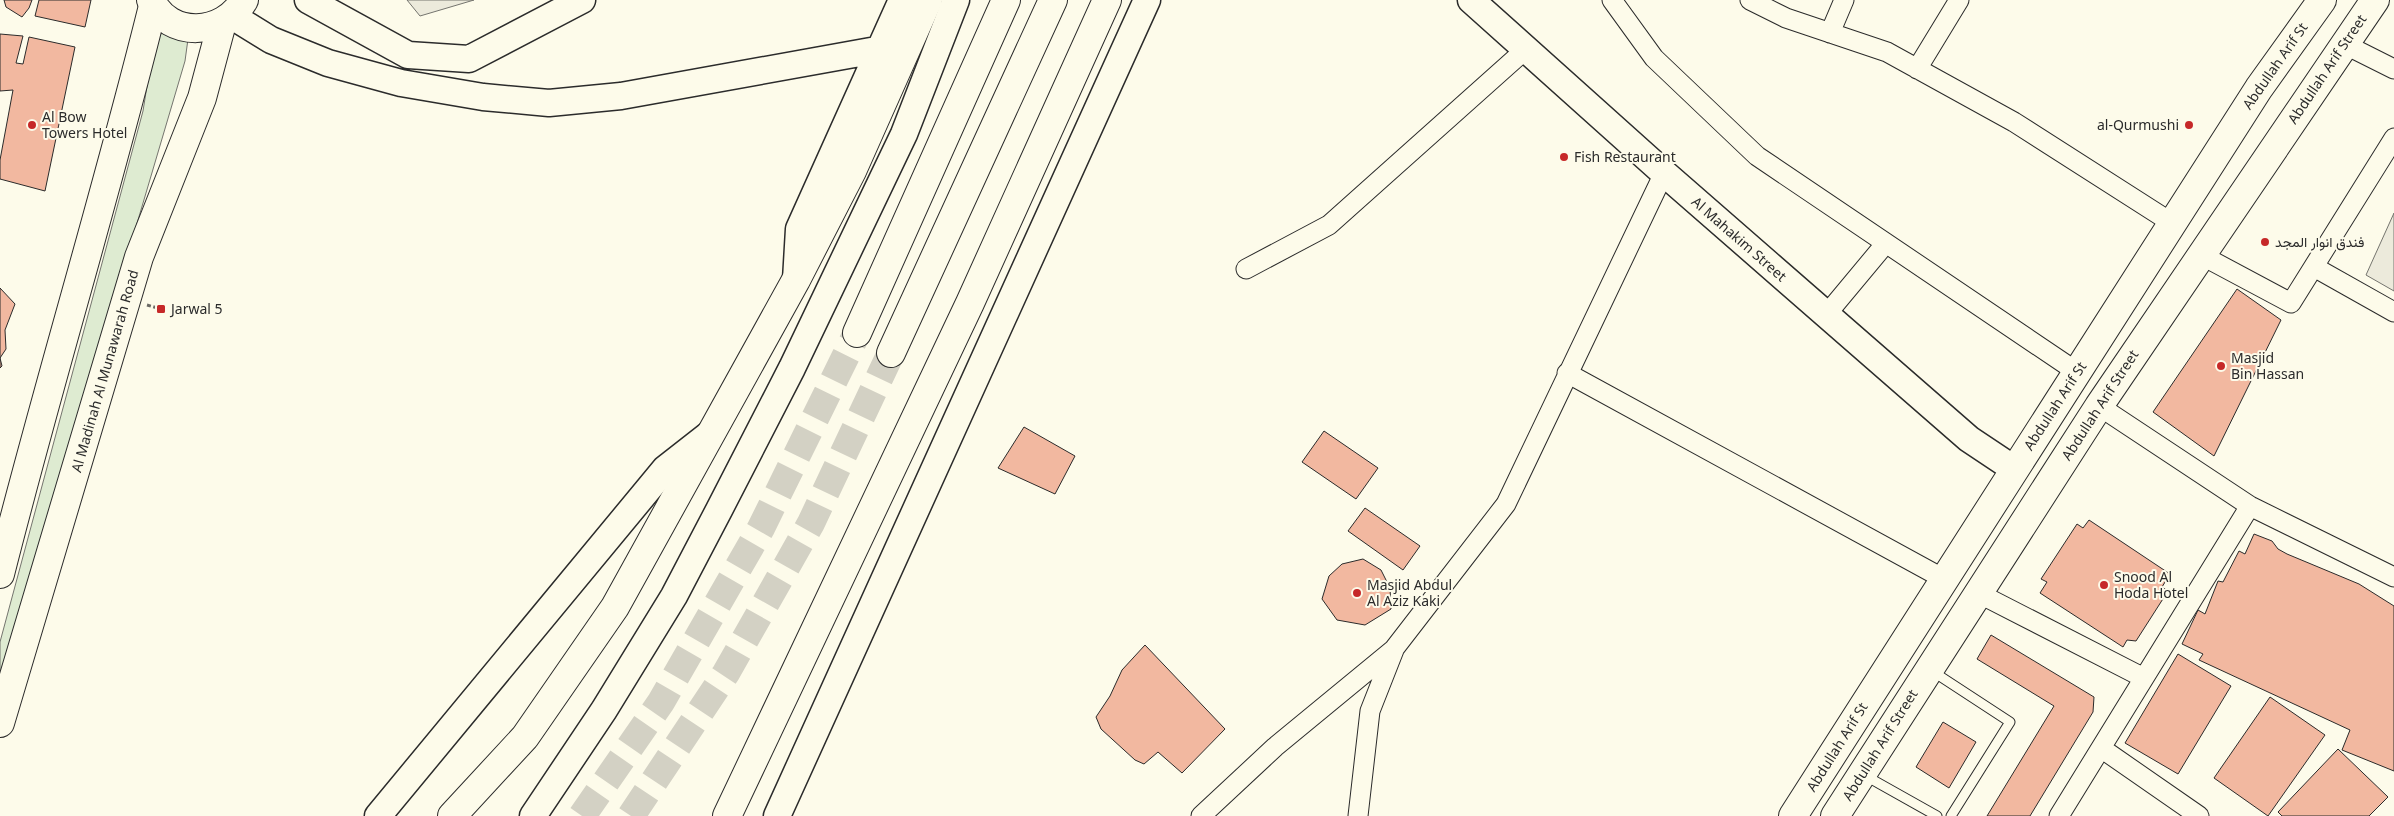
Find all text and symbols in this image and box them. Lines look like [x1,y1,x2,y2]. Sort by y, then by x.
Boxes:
street label: Abdullah Arif Street [2283,10,2370,127]
street label: Abdullah Arif St [2238,19,2312,113]
place label: Al Bow Towers Hotel [42,107,127,142]
place label: al-Qurmushi [2097,115,2179,134]
marker: Al Bow Towers Hotel [26,119,38,131]
marker: al-Qurmushi [2183,119,2195,131]
place label: Fish Restaurant [1574,147,1676,166]
marker: Fish Restaurant [1558,151,1570,163]
street label: Al Mahakim Street [1688,192,1791,285]
place label: فندق انوار المجد [2275,232,2364,251]
marker: فندق انوار المجد [2259,236,2271,248]
street label: Al Madinah Al Munawarah Road [66,267,143,474]
place label: Jarwal 5 [169,299,223,318]
marker: Jarwal 5 [155,303,167,315]
street label: Abdullah Arif Street [2057,346,2142,464]
place label: Masjid Bin Hassan [2231,348,2304,383]
street label: Abdullah Arif St [2019,358,2090,454]
marker: Masjid Bin Hassan [2215,360,2227,372]
place label: Snood Al Hoda Hotel [2114,567,2188,602]
place label: Masjid Abdul Al Aziz Kaki [1367,575,1452,610]
marker: Snood Al Hoda Hotel [2098,579,2110,591]
marker: Masjid Abdul Al Aziz Kaki [1351,587,1363,599]
street label: Abdullah Arif Street [1838,685,1922,804]
street label: Abdullah Arif St [1802,699,1872,795]

